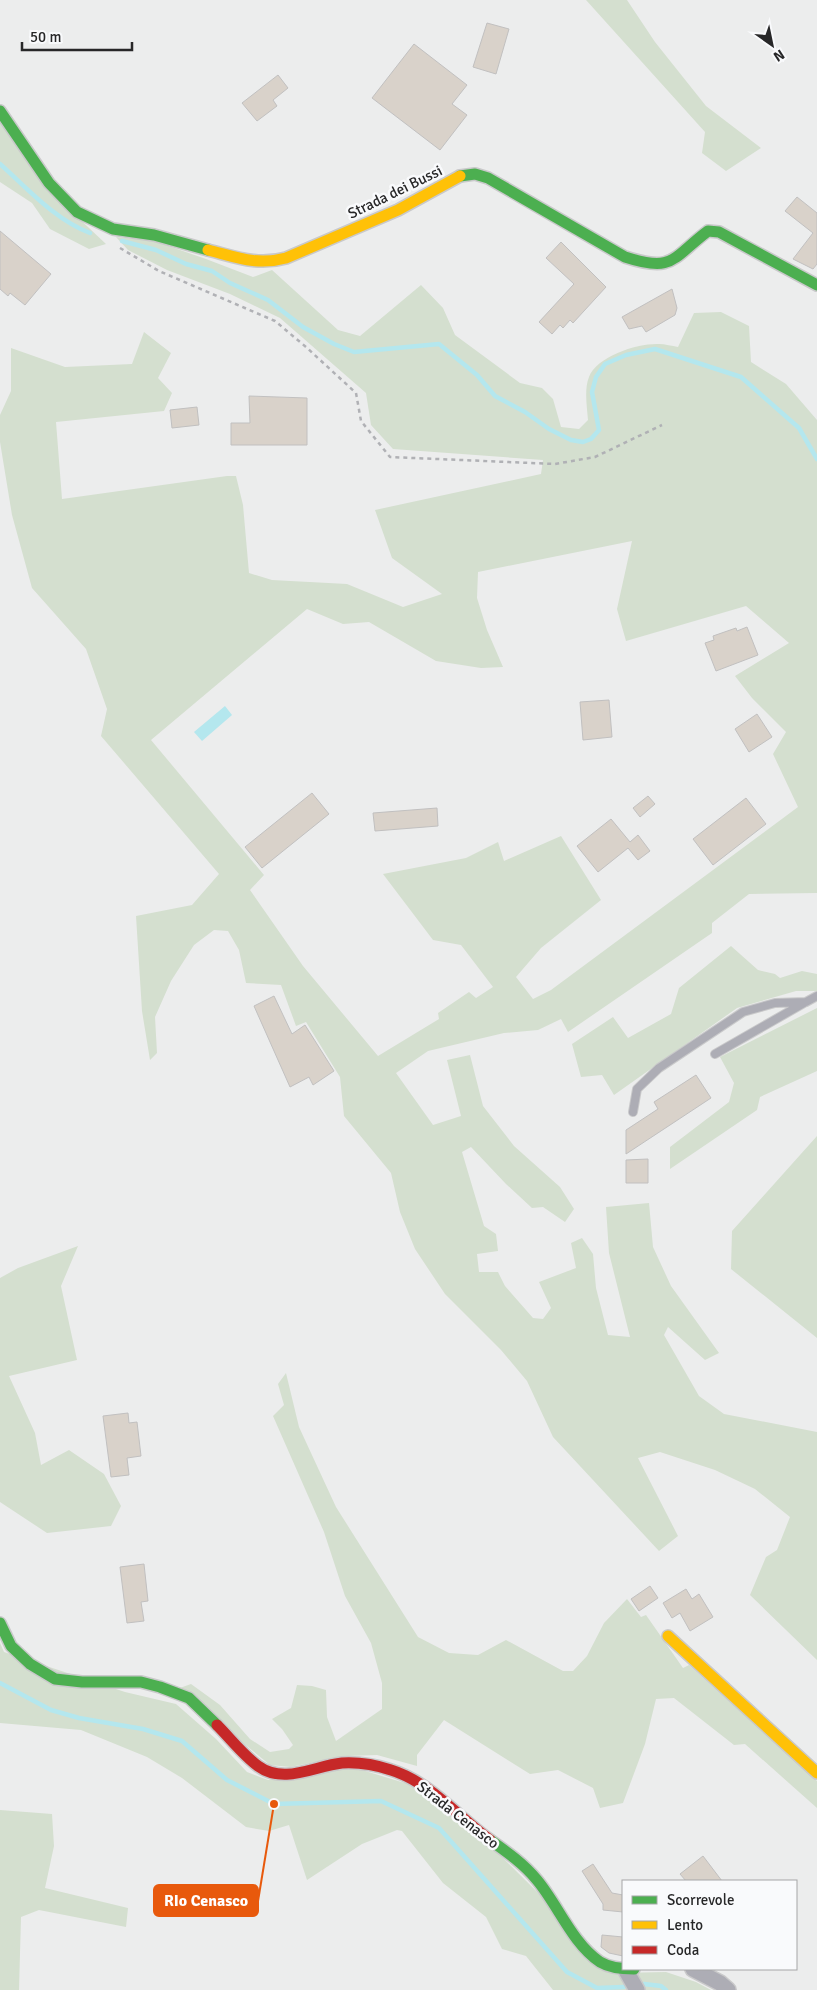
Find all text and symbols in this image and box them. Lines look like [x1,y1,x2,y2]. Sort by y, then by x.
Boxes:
scale bar [22,20,132,52]
north arrow [747,20,797,70]
text: 50 m [30,28,61,46]
text: N [770,46,788,65]
street label: Strada dei Bussi [345,161,445,223]
street label: Strada Cenasco [413,1777,503,1853]
legend [622,1880,797,1970]
callout: RIo Cenasco [154,1885,258,1916]
text: RIo Cenasco [164,1891,248,1911]
text: Scorrevole [667,1891,734,1909]
text: Lento [667,1916,703,1934]
text: Coda [667,1941,699,1959]

